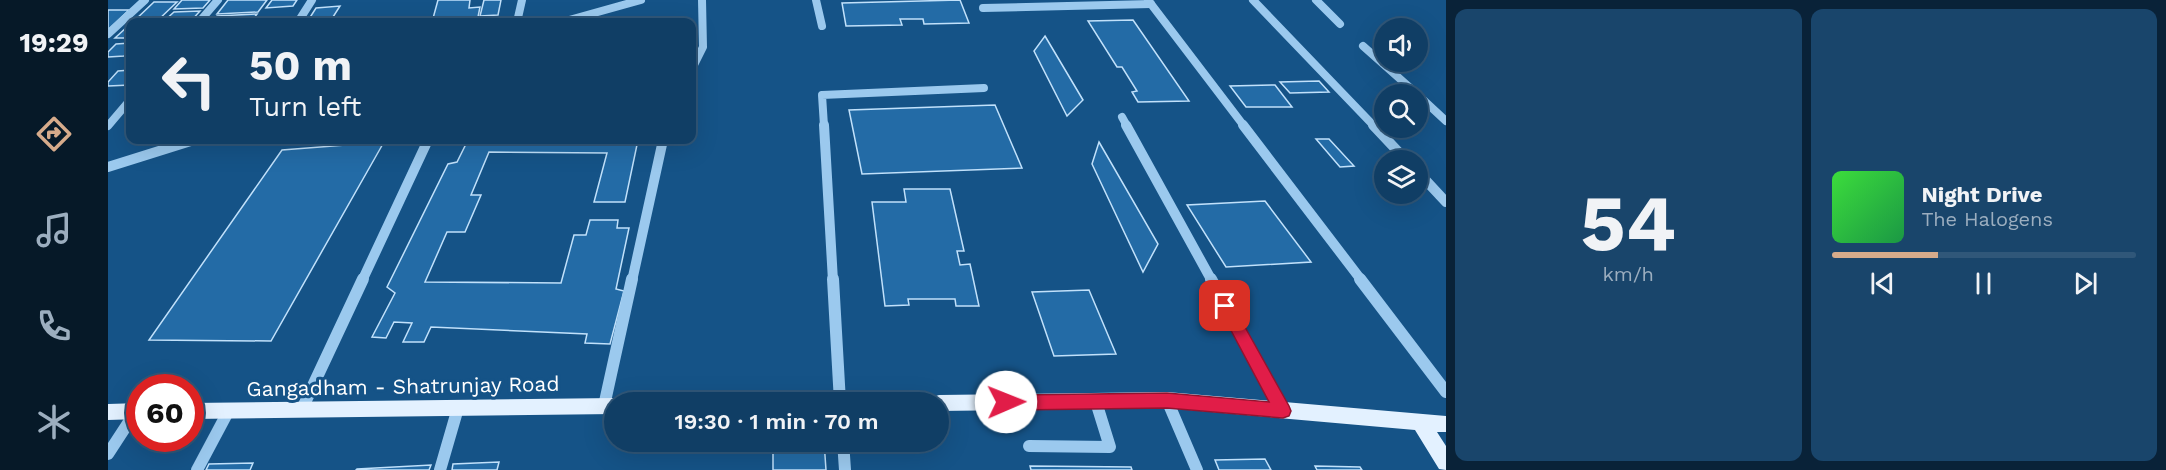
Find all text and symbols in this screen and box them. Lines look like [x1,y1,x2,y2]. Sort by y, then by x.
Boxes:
map controls [1374,18,1428,204]
button: sound [1374,18,1428,72]
text: 19:29 [19,27,89,59]
text: 50 m [249,41,352,90]
icon: left [150,42,228,120]
button: search [1374,84,1428,138]
text: Turn left [249,91,361,123]
icon: directions [33,113,75,155]
button: layers [1374,150,1428,204]
text: 54 [1580,177,1676,269]
text: Night Drive [1922,182,2043,207]
text: The Halogens [1922,207,2053,231]
icon: music [33,209,75,251]
text: km/h [1602,262,1654,286]
icon: previous [1866,267,1899,300]
icon: pause [1967,267,2000,300]
icon: next [2069,267,2102,300]
pin [1199,280,1250,331]
icon: arrive [1208,289,1241,322]
icon: phone [33,305,75,347]
position arrow [974,370,1038,434]
street label: Gangadham - Shatrunjay Road [246,371,560,401]
speed limit sign: 60 [126,374,204,452]
icon: climate [33,401,75,443]
text: 19:30 · 1 min · 70 m [675,409,878,434]

